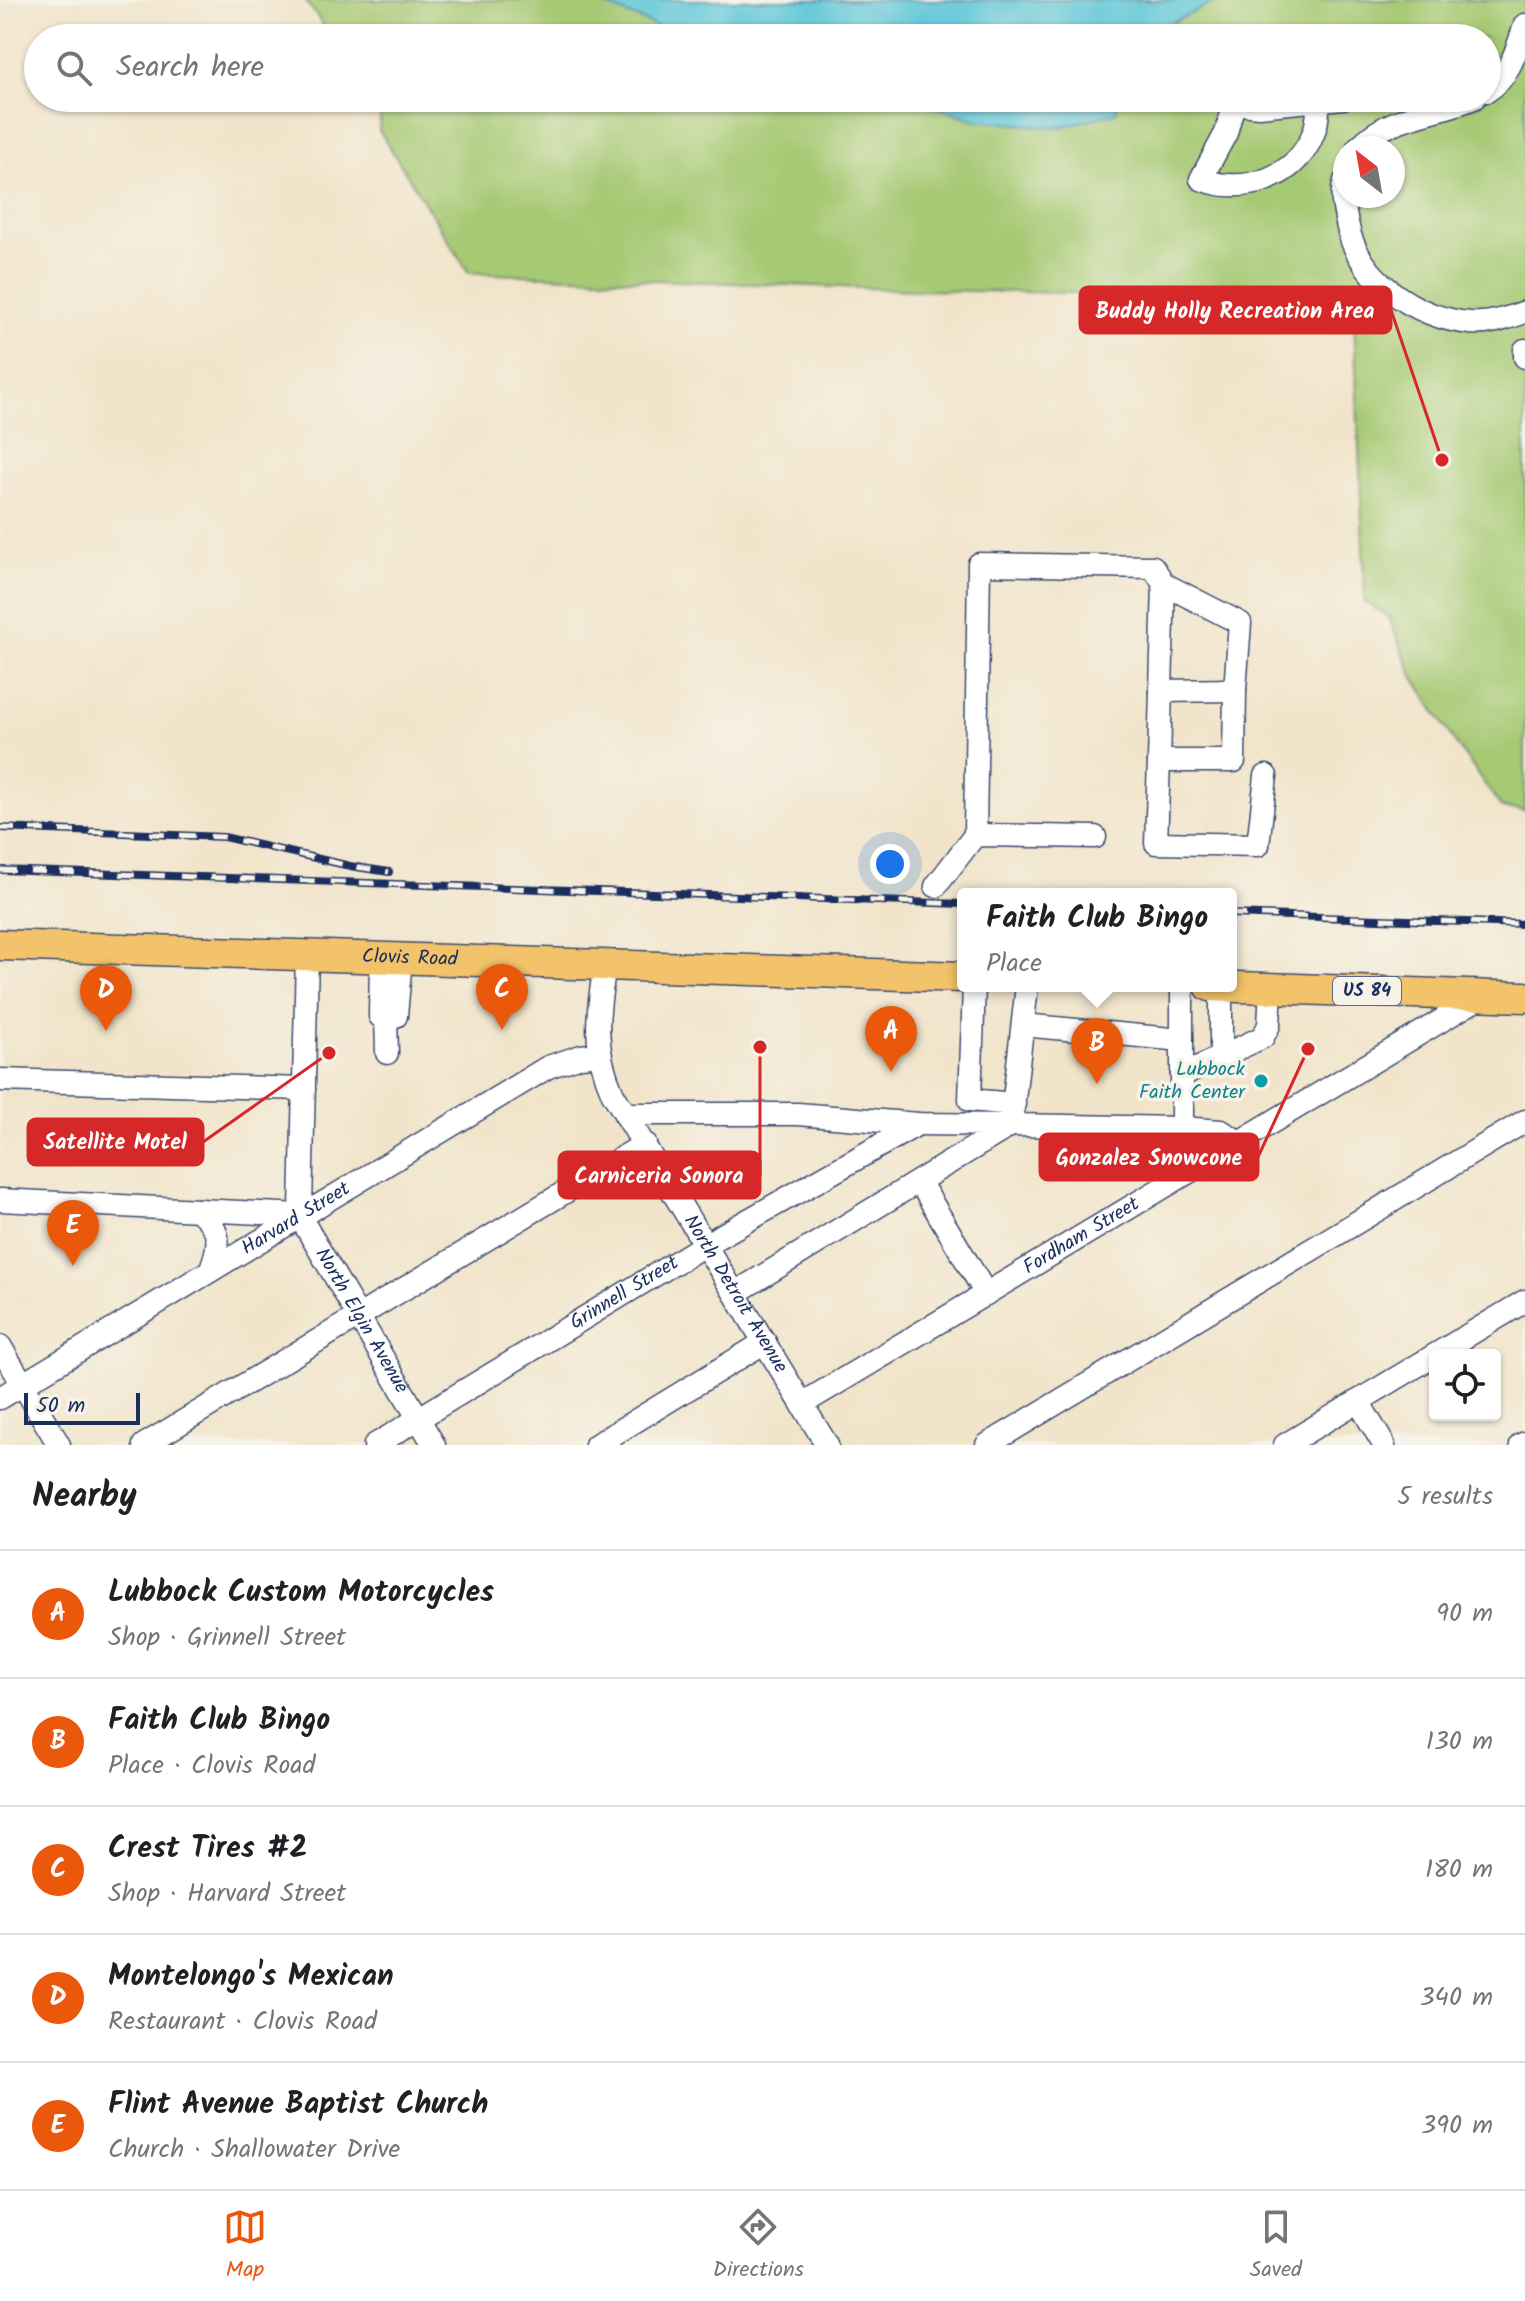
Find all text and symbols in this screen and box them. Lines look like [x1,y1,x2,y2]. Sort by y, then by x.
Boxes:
search box [24,24,1501,112]
text: Search here [116,44,264,92]
icon: search [52,46,96,90]
north arrow [1333,136,1405,208]
callout: Buddy Holly Recreation Area [1080,287,1391,333]
text: Buddy Holly Recreation Area [1096,295,1374,330]
your location [870,844,910,884]
popup [957,888,1237,992]
text: Faith Club Bingo [986,895,1208,943]
street label: Clovis Road [361,941,459,976]
text: Place [986,943,1042,985]
pin: C [476,964,528,1030]
pin: D [80,965,132,1031]
road number: US 84 [1333,977,1401,1005]
pin: A [865,1006,917,1072]
pin: B [1071,1018,1123,1084]
place label: Lubbock Faith Center [1139,1054,1246,1109]
marker: Lubbock Faith Center [1252,1072,1270,1090]
callout: Satellite Motel [28,1119,203,1165]
text: Satellite Motel [43,1126,187,1161]
callout: Gonzalez Snowcone [1040,1134,1258,1180]
text: Gonzalez Snowcone [1056,1142,1242,1177]
callout: Carniceria Sonora [559,1152,760,1198]
text: Carniceria Sonora [574,1160,744,1195]
street label: Harvard Street [235,1174,357,1265]
street label: Fordham Street [1017,1189,1146,1284]
pin: E [47,1200,99,1266]
street label: North Detroit Avenue [674,1209,796,1380]
street label: North Elgin Avenue [306,1242,417,1400]
street label: Grinnell Street [564,1248,685,1339]
map controls [1429,1349,1501,1421]
button: locate [1429,1349,1501,1421]
scale bar [24,1389,140,1425]
text: 50 m [36,1389,85,1424]
text: Nearby [32,1470,137,1524]
text: 5 results [1397,1476,1493,1518]
text: Lubbock Custom Motorcycles [108,1569,494,1617]
text: A [50,1593,66,1635]
text: 90 m [1436,1593,1493,1635]
text: Shop · Grinnell Street [108,1617,346,1659]
text: Faith Club Bingo [108,1697,330,1745]
text: B [50,1721,66,1763]
text: 130 m [1426,1721,1493,1763]
text: Place · Clovis Road [108,1745,315,1787]
text: Crest Tires #2 [108,1825,307,1873]
text: C [50,1849,66,1891]
text: 180 m [1425,1849,1493,1891]
text: Shop · Harvard Street [108,1873,346,1915]
text: Montelongo's Mexican [108,1953,394,2001]
text: D [49,1977,67,2019]
text: 340 m [1420,1977,1493,2019]
text: Restaurant · Clovis Road [108,2001,377,2043]
text: Flint Avenue Baptist Church [108,2081,488,2129]
text: E [51,2105,65,2147]
text: 390 m [1421,2105,1493,2147]
text: Church · Shallowater Drive [108,2129,400,2171]
tab: Map [223,2205,267,2288]
tab: Directions [713,2205,804,2288]
tab: Saved [1250,2205,1302,2288]

